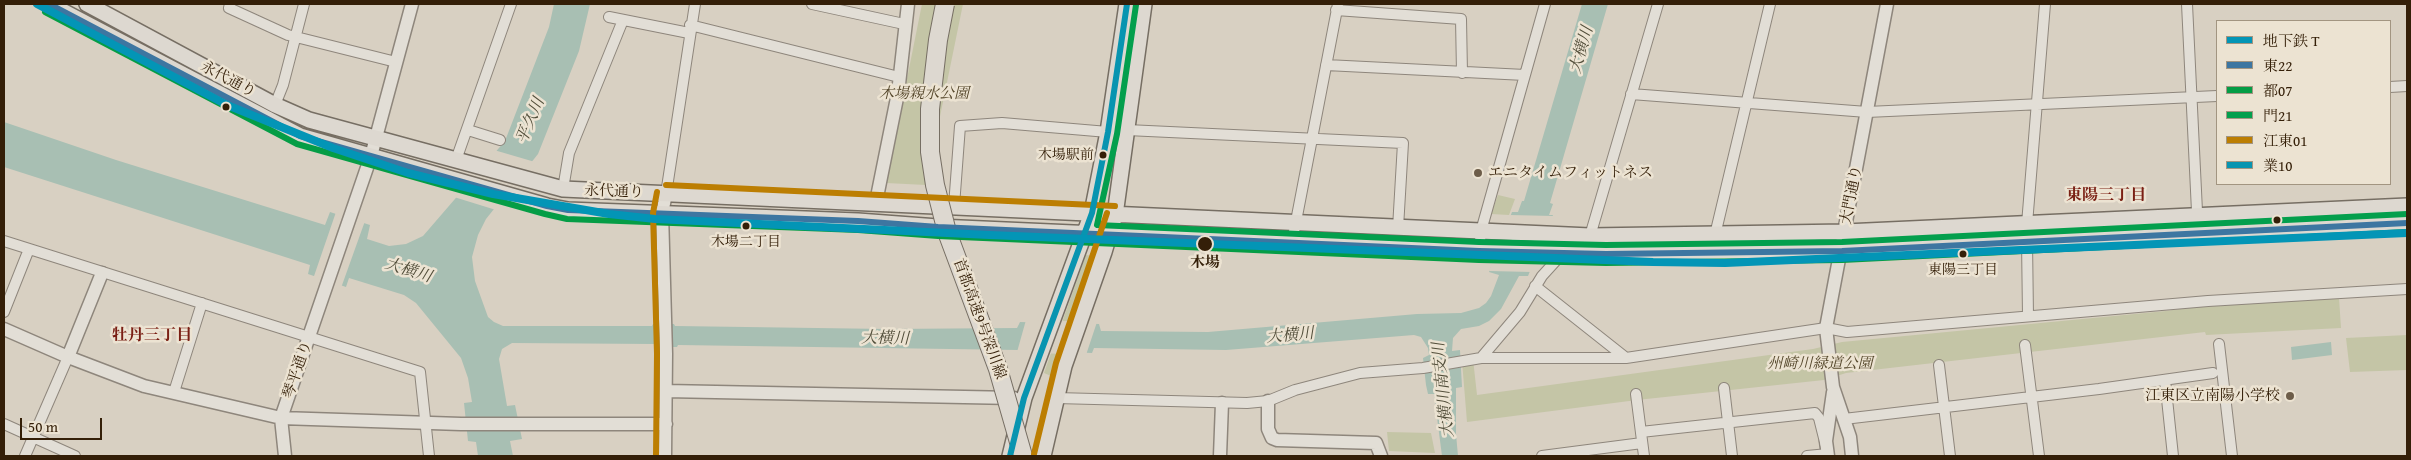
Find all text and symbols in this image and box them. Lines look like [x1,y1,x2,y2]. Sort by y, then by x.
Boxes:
legend [2216,20,2391,185]
water label: 大横川 [1566,24,1598,76]
text: 地下鉄 T [2263,30,2320,51]
text: 東22 [2263,55,2292,76]
street label: 永代通り [197,58,259,102]
text: 都07 [2263,80,2292,101]
park label: 木場親水公園 [879,85,969,103]
water label: 平久川 [513,95,549,147]
unlabelled marker [221,102,231,112]
text: 門21 [2263,105,2292,126]
text: 江東01 [2263,130,2307,151]
place label: 木場駅前 [1038,147,1094,163]
marker: 木場駅前 [1098,150,1108,160]
text: 業10 [2263,155,2292,176]
place label: エニタイムフィットネス [1488,164,1653,182]
street label: 大門通り [1837,164,1867,226]
marker: エニタイムフィットネス [1472,167,1484,179]
street label: 永代通り [584,182,644,202]
district label: 東陽三丁目 [2066,186,2146,206]
unlabelled marker [2272,215,2282,225]
marker: 木場二丁目 [741,221,751,231]
place label: 木場二丁目 [711,234,781,250]
marker: 木場 [1196,235,1214,253]
marker: 東陽三丁目 [1958,249,1968,259]
place label: 木場 [1190,254,1220,272]
water label: 大横川 [382,255,434,287]
street label: 首都高速9号深川線 [949,256,1009,382]
place label: 東陽三丁目 [1928,262,1998,278]
water label: 大横川 [1265,324,1315,348]
district label: 牡丹三丁目 [112,326,192,346]
water label: 大横川 [861,329,909,349]
street label: 琴平通り [280,339,316,401]
water label: 大横川南支川 [1429,341,1459,439]
park label: 州崎川緑道公園 [1768,355,1872,373]
place label: 江東区立南陽小学校 [2145,387,2280,405]
marker: 江東区立南陽小学校 [2284,390,2296,402]
scale bar [22,408,105,440]
text: 50 m [28,416,58,437]

